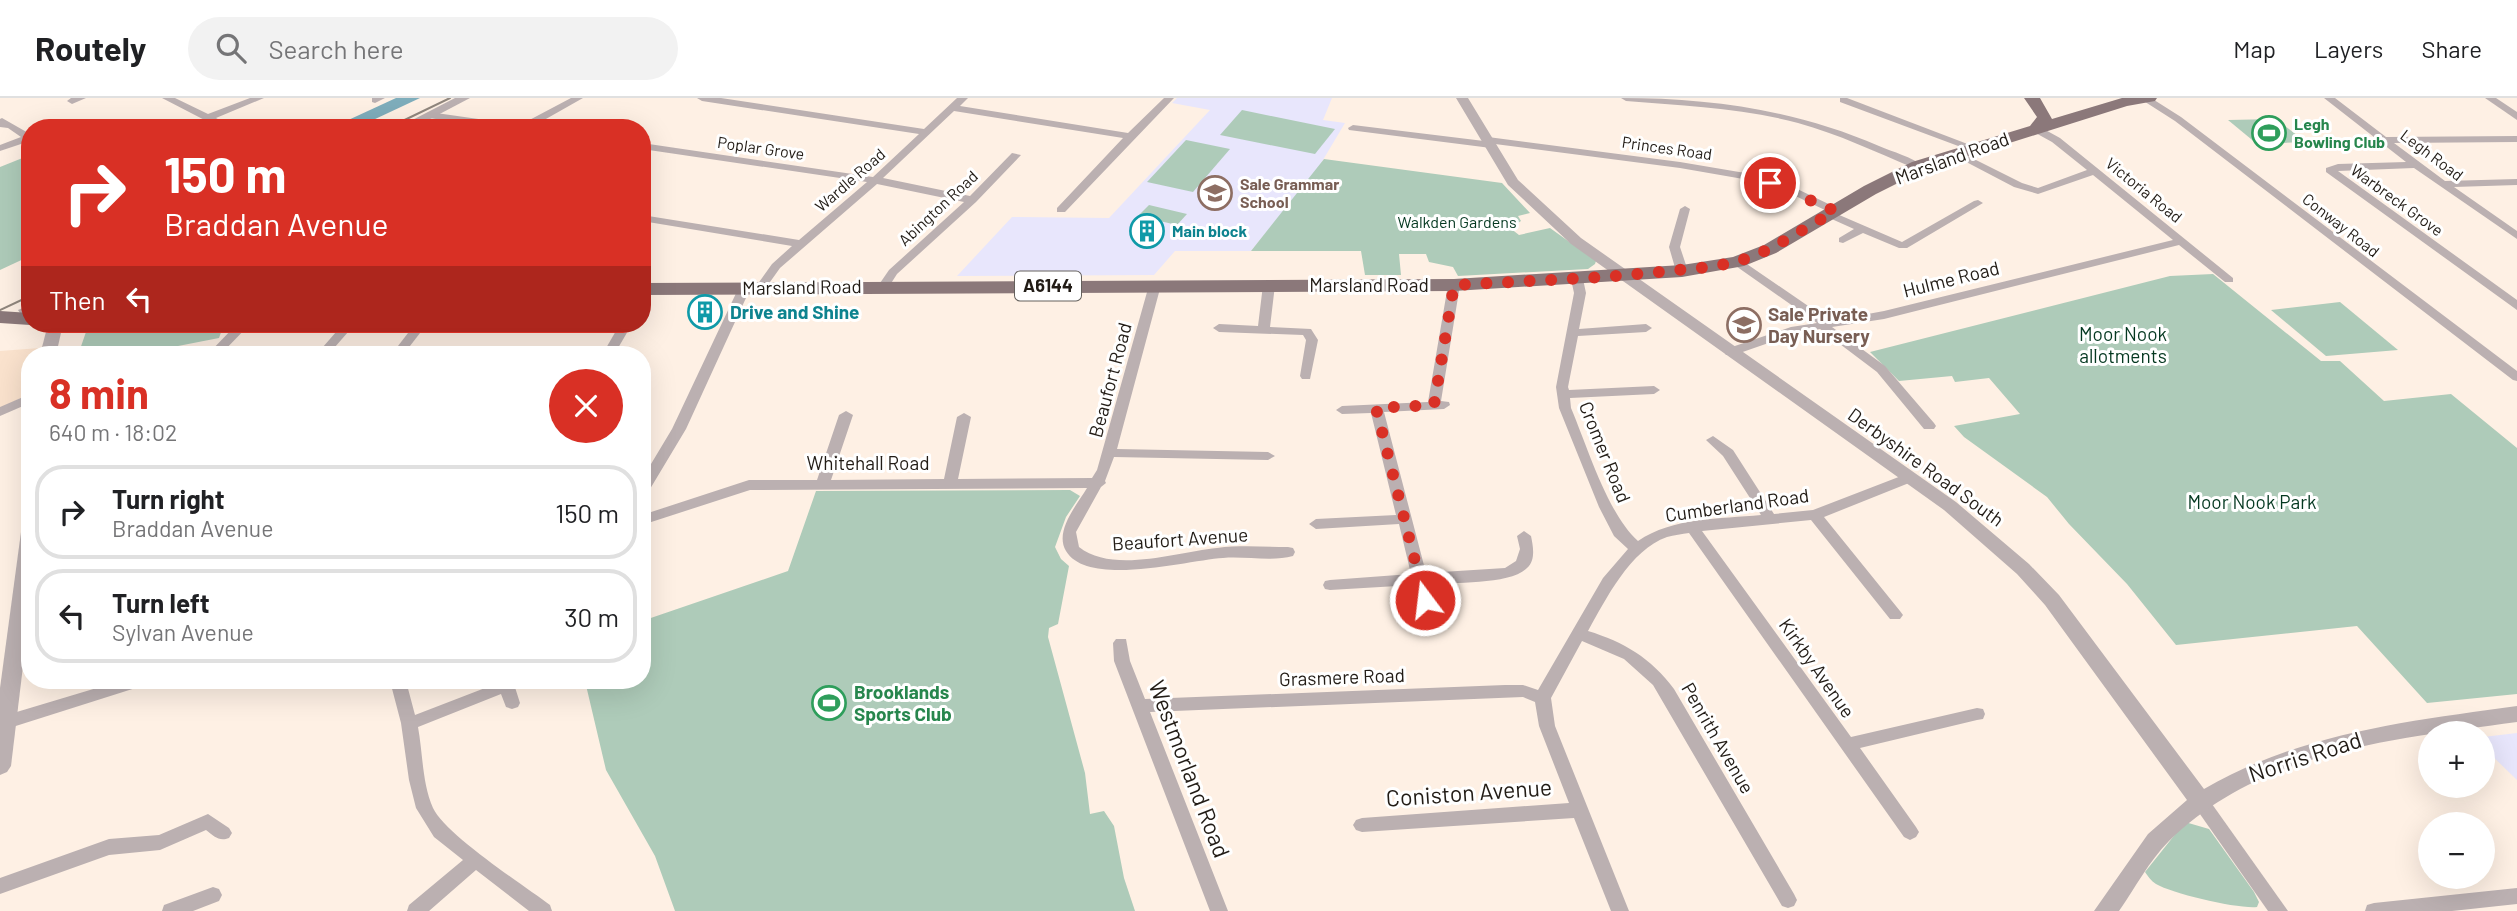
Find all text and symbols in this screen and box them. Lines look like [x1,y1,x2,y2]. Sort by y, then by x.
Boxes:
search box [188,17,678,80]
text: Routely [35,28,146,68]
icon: search [212,29,250,67]
text: Search here [268,33,404,64]
text: Map [2233,34,2276,63]
text: Layers [2314,34,2383,63]
text: Share [2421,34,2482,63]
sports icon: Legh Bowling Club [2250,114,2288,152]
place label: Legh Bowling Club [2294,114,2385,151]
street label: Legh Road [2397,125,2467,184]
street label: Marsland Road [1892,126,2012,189]
street label: Poplar Grove [716,132,806,163]
street label: Princes Road [1621,132,1713,163]
text: 150 m [164,144,286,203]
street label: Wardle Road [811,144,889,215]
icon: right [49,147,140,238]
pin [1740,153,1800,213]
street label: Victoria Road [2102,153,2186,226]
street label: Warbreck Grove [2347,160,2447,240]
icon: arrive [1751,164,1789,202]
street label: Abington Road [894,166,981,249]
school or university icon: Sale Grammar School [1196,174,1234,212]
place label: Sale Grammar School [1240,174,1339,211]
street label: Conway Road [2299,189,2384,261]
text: Braddan Avenue [164,204,389,242]
building icon: Main block [1128,212,1166,250]
park label: Walkden Gardens [1397,212,1517,231]
place label: Main block [1172,221,1247,240]
street label: Hulme Road [1900,255,2001,302]
road number: A6144 [1015,272,1081,300]
street label: Marsland Road [1309,273,1429,296]
street label: Marsland Road [742,274,862,299]
icon: left [120,280,158,318]
text: Then [49,284,106,315]
building icon: Drive and Shine [686,293,724,331]
place label: Drive and Shine [730,300,859,323]
place label: Sale Private Day Nursery [1768,302,1870,347]
school or university icon: Sale Private Day Nursery [1725,306,1763,344]
street label: Beaufort Road [1083,320,1136,440]
park label: Moor Nook allotments [2079,322,2167,367]
text: 8 min [49,367,149,417]
button: close [549,369,623,443]
street label: Cromer Road [1575,398,1636,506]
street label: Derbyshire Road South [1844,402,2009,531]
text: 640 m · 18:02 [49,418,177,446]
street label: Whitehall Road [806,451,930,474]
text: Turn right [112,483,225,514]
street label: Cumberland Road [1663,483,1810,526]
park label: Moor Nook Park [2187,490,2317,513]
icon: right [53,493,91,531]
text: 150 m [555,497,619,528]
text: Braddan Avenue [112,514,273,542]
street label: Beaufort Avenue [1111,522,1249,555]
position arrow [1388,563,1462,637]
text: Turn left [112,587,210,618]
icon: left [53,597,91,635]
text: 30 m [564,601,619,632]
street label: Kirkby Avenue [1775,614,1860,722]
text: Sylvan Avenue [112,618,254,646]
street label: Grasmere Road [1279,663,1405,690]
street label: Westmorland Road [1143,676,1237,861]
street label: Penrith Avenue [1677,678,1759,797]
place label: Brooklands Sports Club [854,680,952,725]
sports icon: Brooklands Sports Club [810,684,848,722]
map controls [2418,721,2495,889]
button: + [2418,721,2495,798]
street label: Norris Road [2245,725,2365,787]
street label: Coniston Avenue [1385,772,1553,812]
button: − [2418,812,2495,889]

